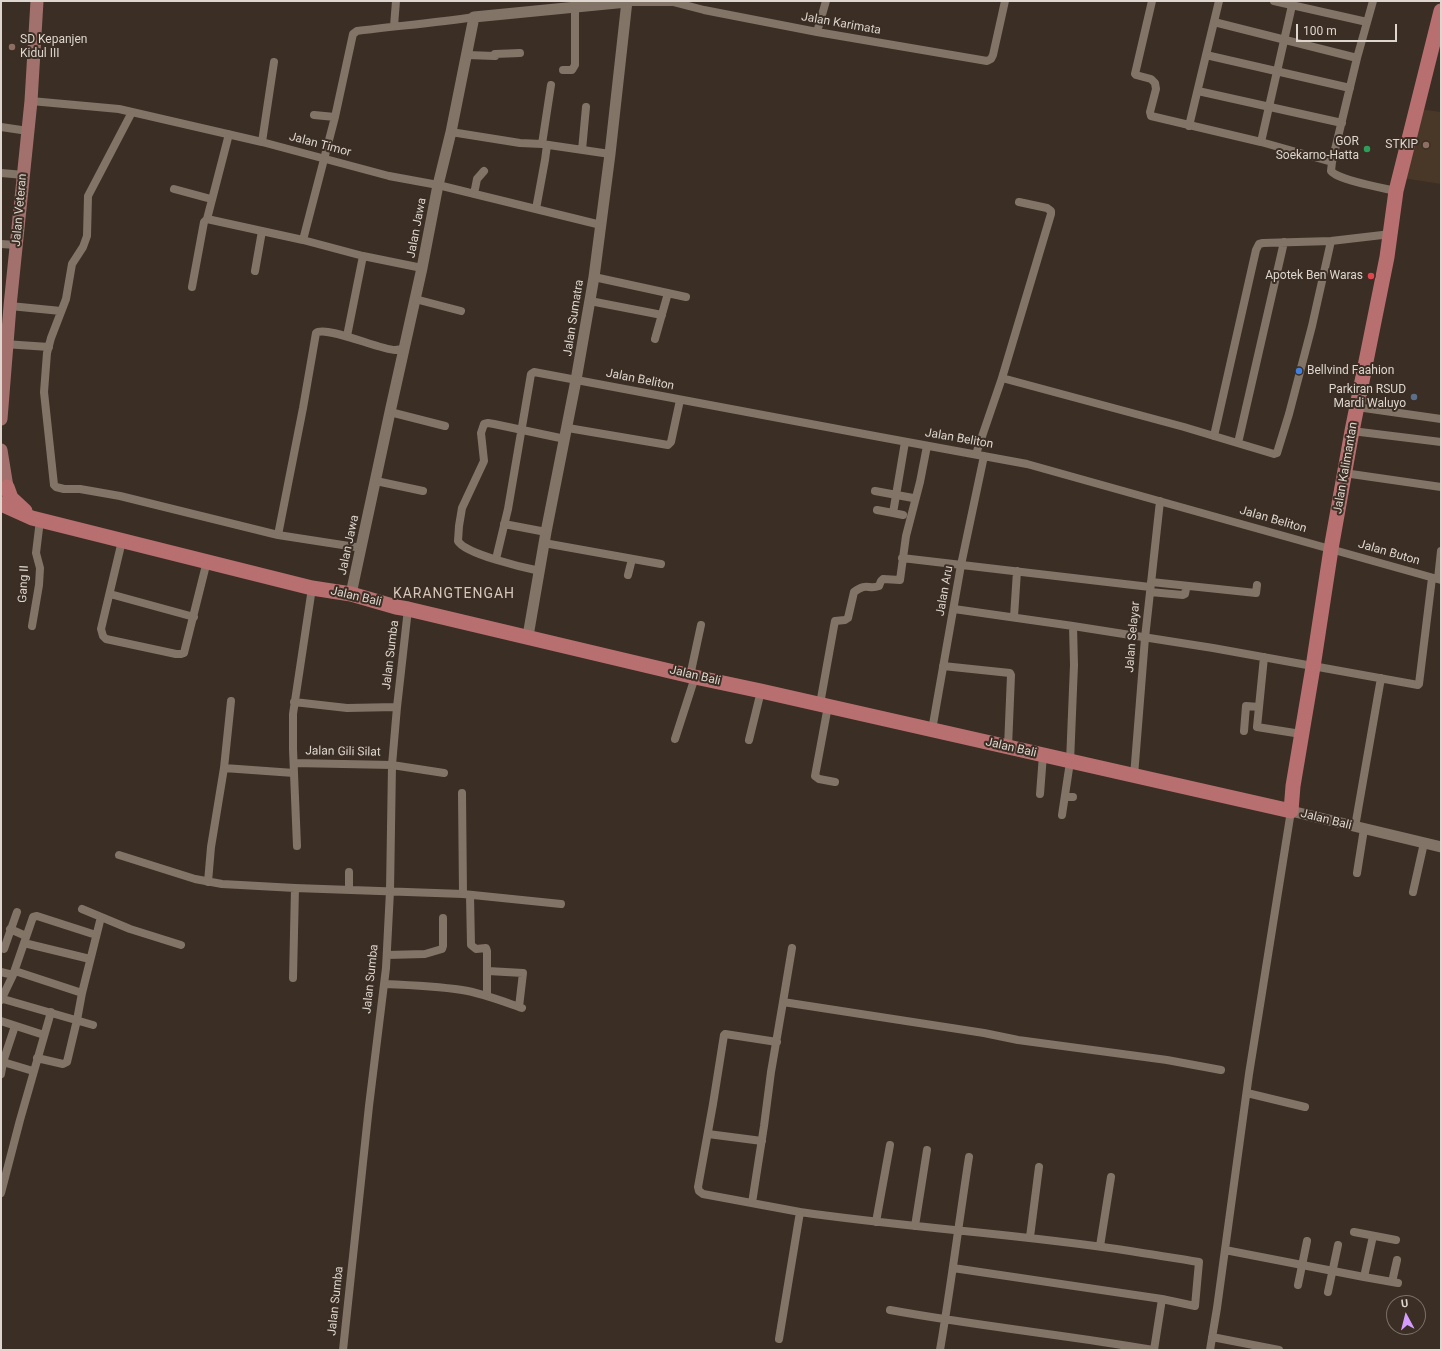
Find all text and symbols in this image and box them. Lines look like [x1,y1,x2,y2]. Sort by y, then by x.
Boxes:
street label: Jalan Karimata [800,10,882,38]
scale bar [1298,16,1399,42]
text: 100 m [1303,24,1337,38]
place label: SD Kepanjen Kidul III [20,33,87,61]
marker: SD Kepanjen Kidul III [7,42,17,52]
street label: Jalan Timor [287,130,353,160]
place label: GOR Soekarno-Hatta [1276,135,1359,163]
place label: STKIP [1385,138,1418,152]
marker: STKIP [1421,140,1431,150]
marker: GOR Soekarno-Hatta [1362,144,1372,154]
street label: Jalan Veteran [10,173,30,247]
street label: Jalan Jawa [404,197,430,259]
place label: Apotek Ben Waras [1265,269,1363,283]
marker: Apotek Ben Waras [1366,271,1376,281]
street label: Jalan Sumatra [561,279,587,357]
place label: Bellvind Faahion [1307,364,1394,378]
street label: Jalan Beliton [605,366,675,394]
marker: Bellvind Faahion [1294,366,1304,376]
place label: Parkiran RSUD Mardi Waluyo [1329,383,1406,411]
marker: Parkiran RSUD Mardi Waluyo [1409,392,1419,402]
street label: Jalan Kalimantan [1331,421,1361,515]
street label: Jalan Beliton [924,426,994,452]
street label: Jalan Beliton [1238,504,1308,536]
street label: Jalan Jawa [336,514,362,576]
street label: Jalan Buton [1356,537,1422,569]
street label: Gang II [16,565,32,603]
street label: Jalan Aru [934,565,956,617]
street label: Jalan Bali [329,584,383,610]
district label: KARANGTENGAH [393,586,515,602]
street label: Jalan Selayar [1123,601,1143,673]
street label: Jalan Sumba [380,620,402,690]
street label: Jalan Bali [668,663,722,689]
street label: Jalan Bali [984,735,1038,761]
street label: Jalan Gili Silat [305,744,381,760]
street label: Jalan Bali [1299,807,1353,833]
street label: Jalan Sumba [360,944,382,1014]
street label: Jalan Sumba [325,1266,347,1336]
north arrow [1386,1295,1426,1335]
text: U [1400,1297,1409,1310]

